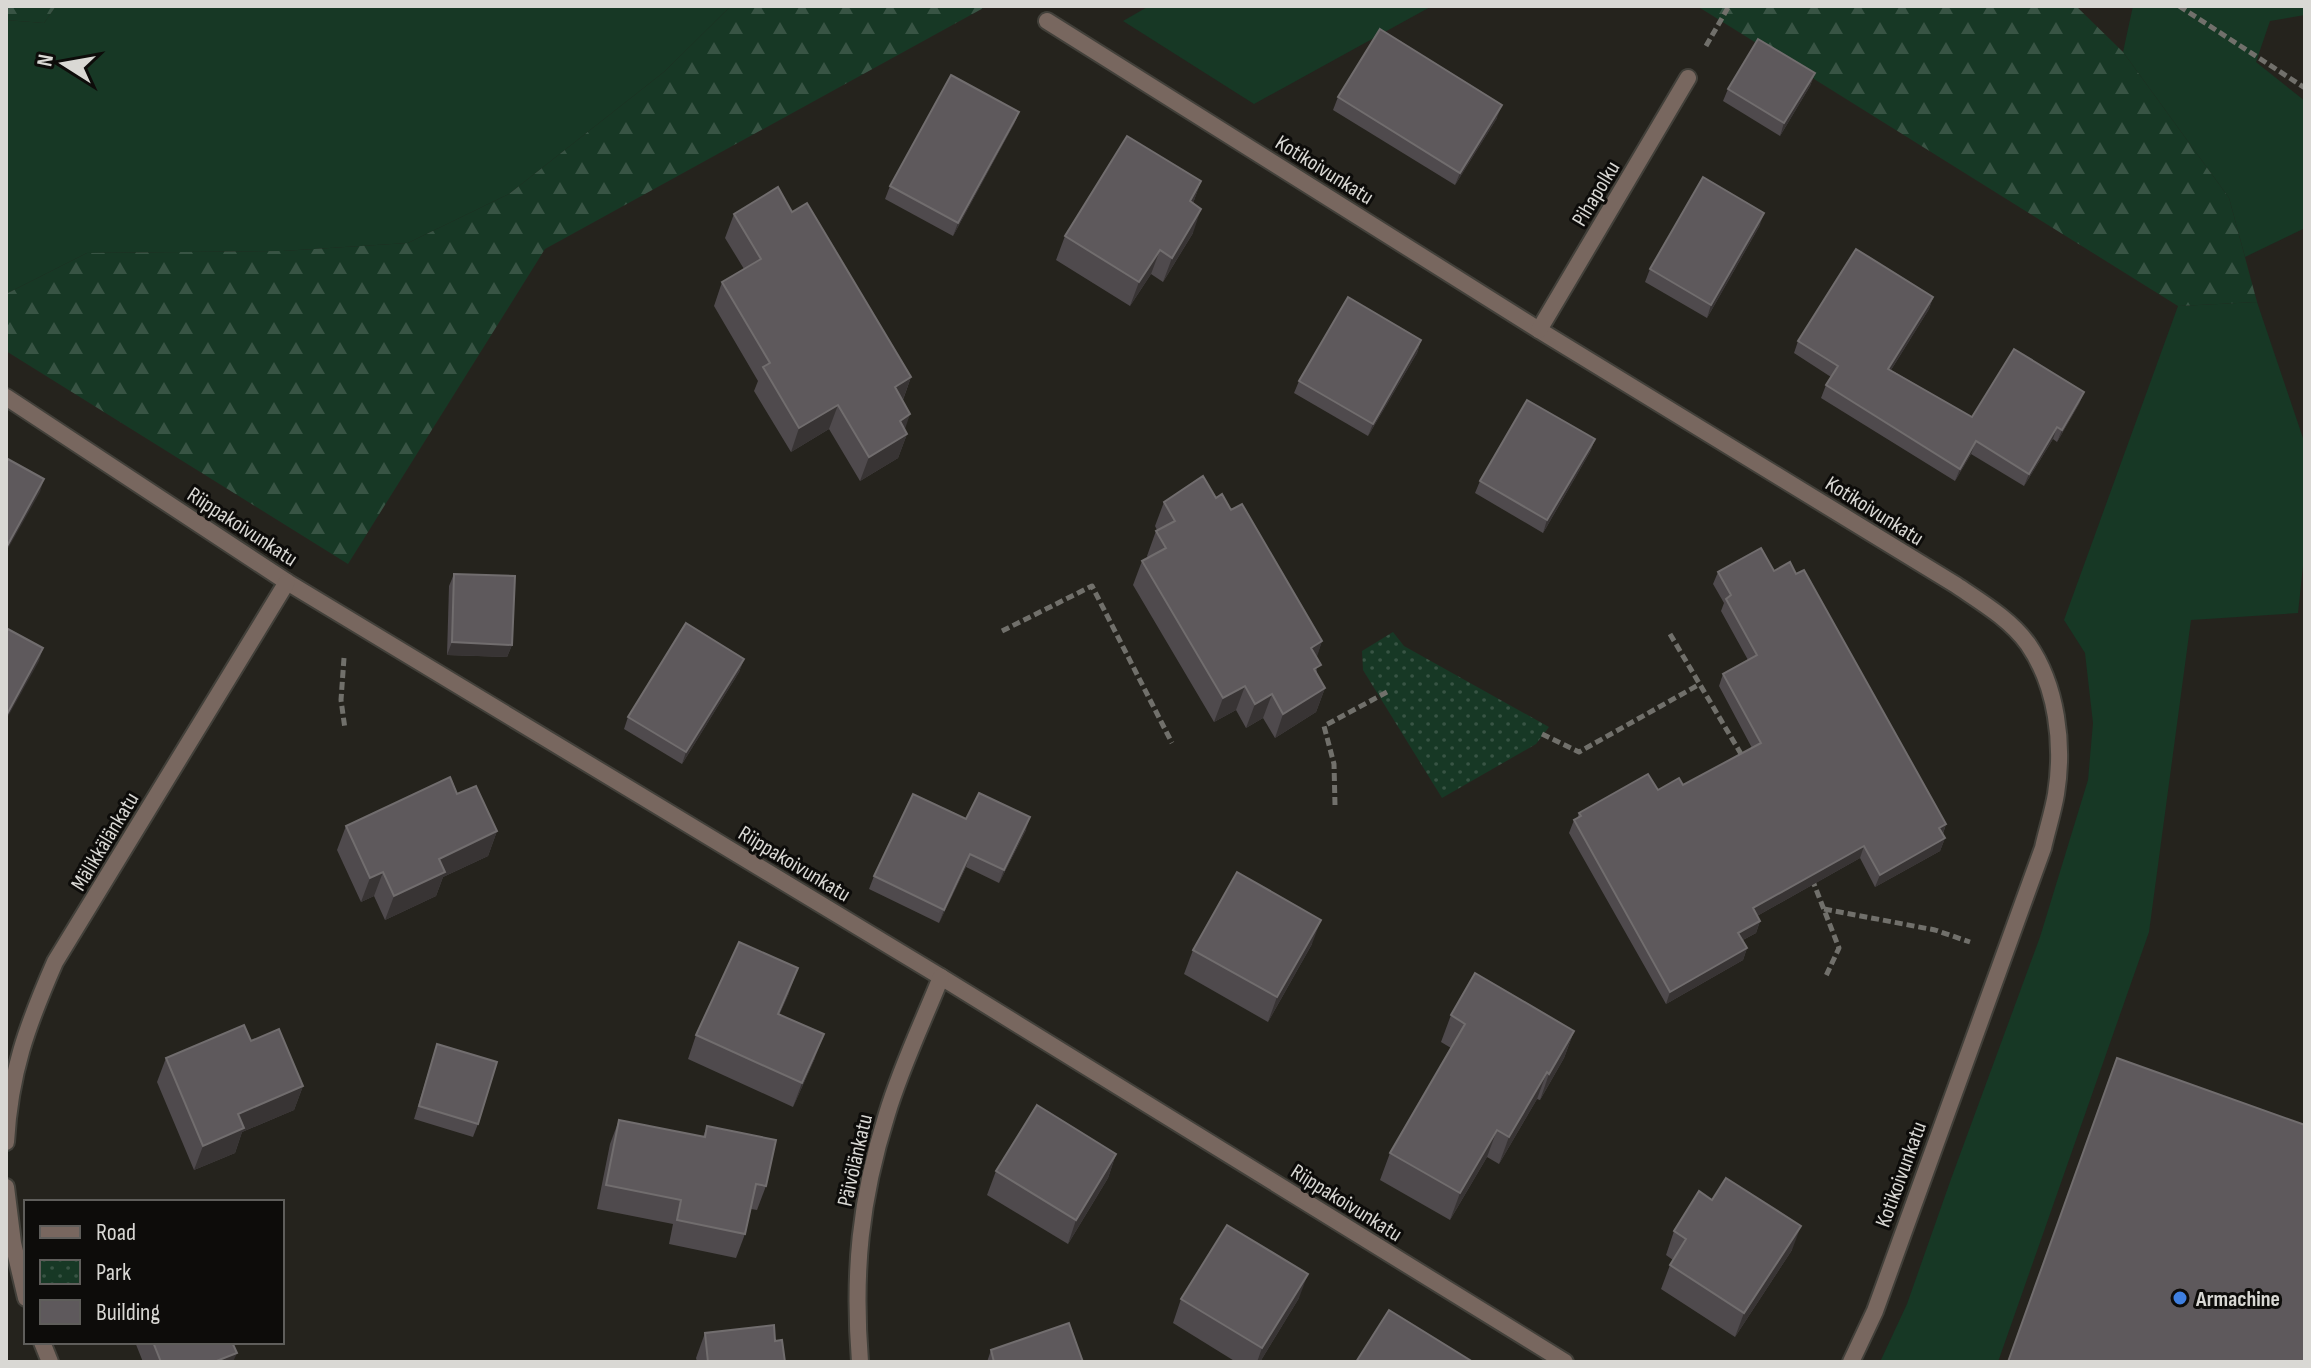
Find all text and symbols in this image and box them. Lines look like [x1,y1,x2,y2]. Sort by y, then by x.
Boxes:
north arrow [24,24,104,104]
text: N [31,52,60,69]
street label: Kotikoivunkatu [1270,129,1378,211]
street label: Pihapolku [1566,156,1626,231]
street label: Kotikoivunkatu [1820,470,1928,552]
street label: Riippakoivunkatu [182,482,302,573]
street label: Mälikkälänkatu [65,788,145,896]
street label: Riippakoivunkatu [733,820,855,908]
street label: Päivölänkatu [832,1112,879,1209]
street label: Kotikoivunkatu [1870,1118,1933,1231]
street label: Riippakoivunkatu [1286,1158,1407,1248]
legend [24,1200,284,1344]
text: Road [96,1218,136,1247]
text: Park [96,1258,131,1287]
place label: Armachine [2195,1286,2280,1313]
marker: Armachine [2171,1289,2189,1307]
text: Building [96,1298,160,1327]

